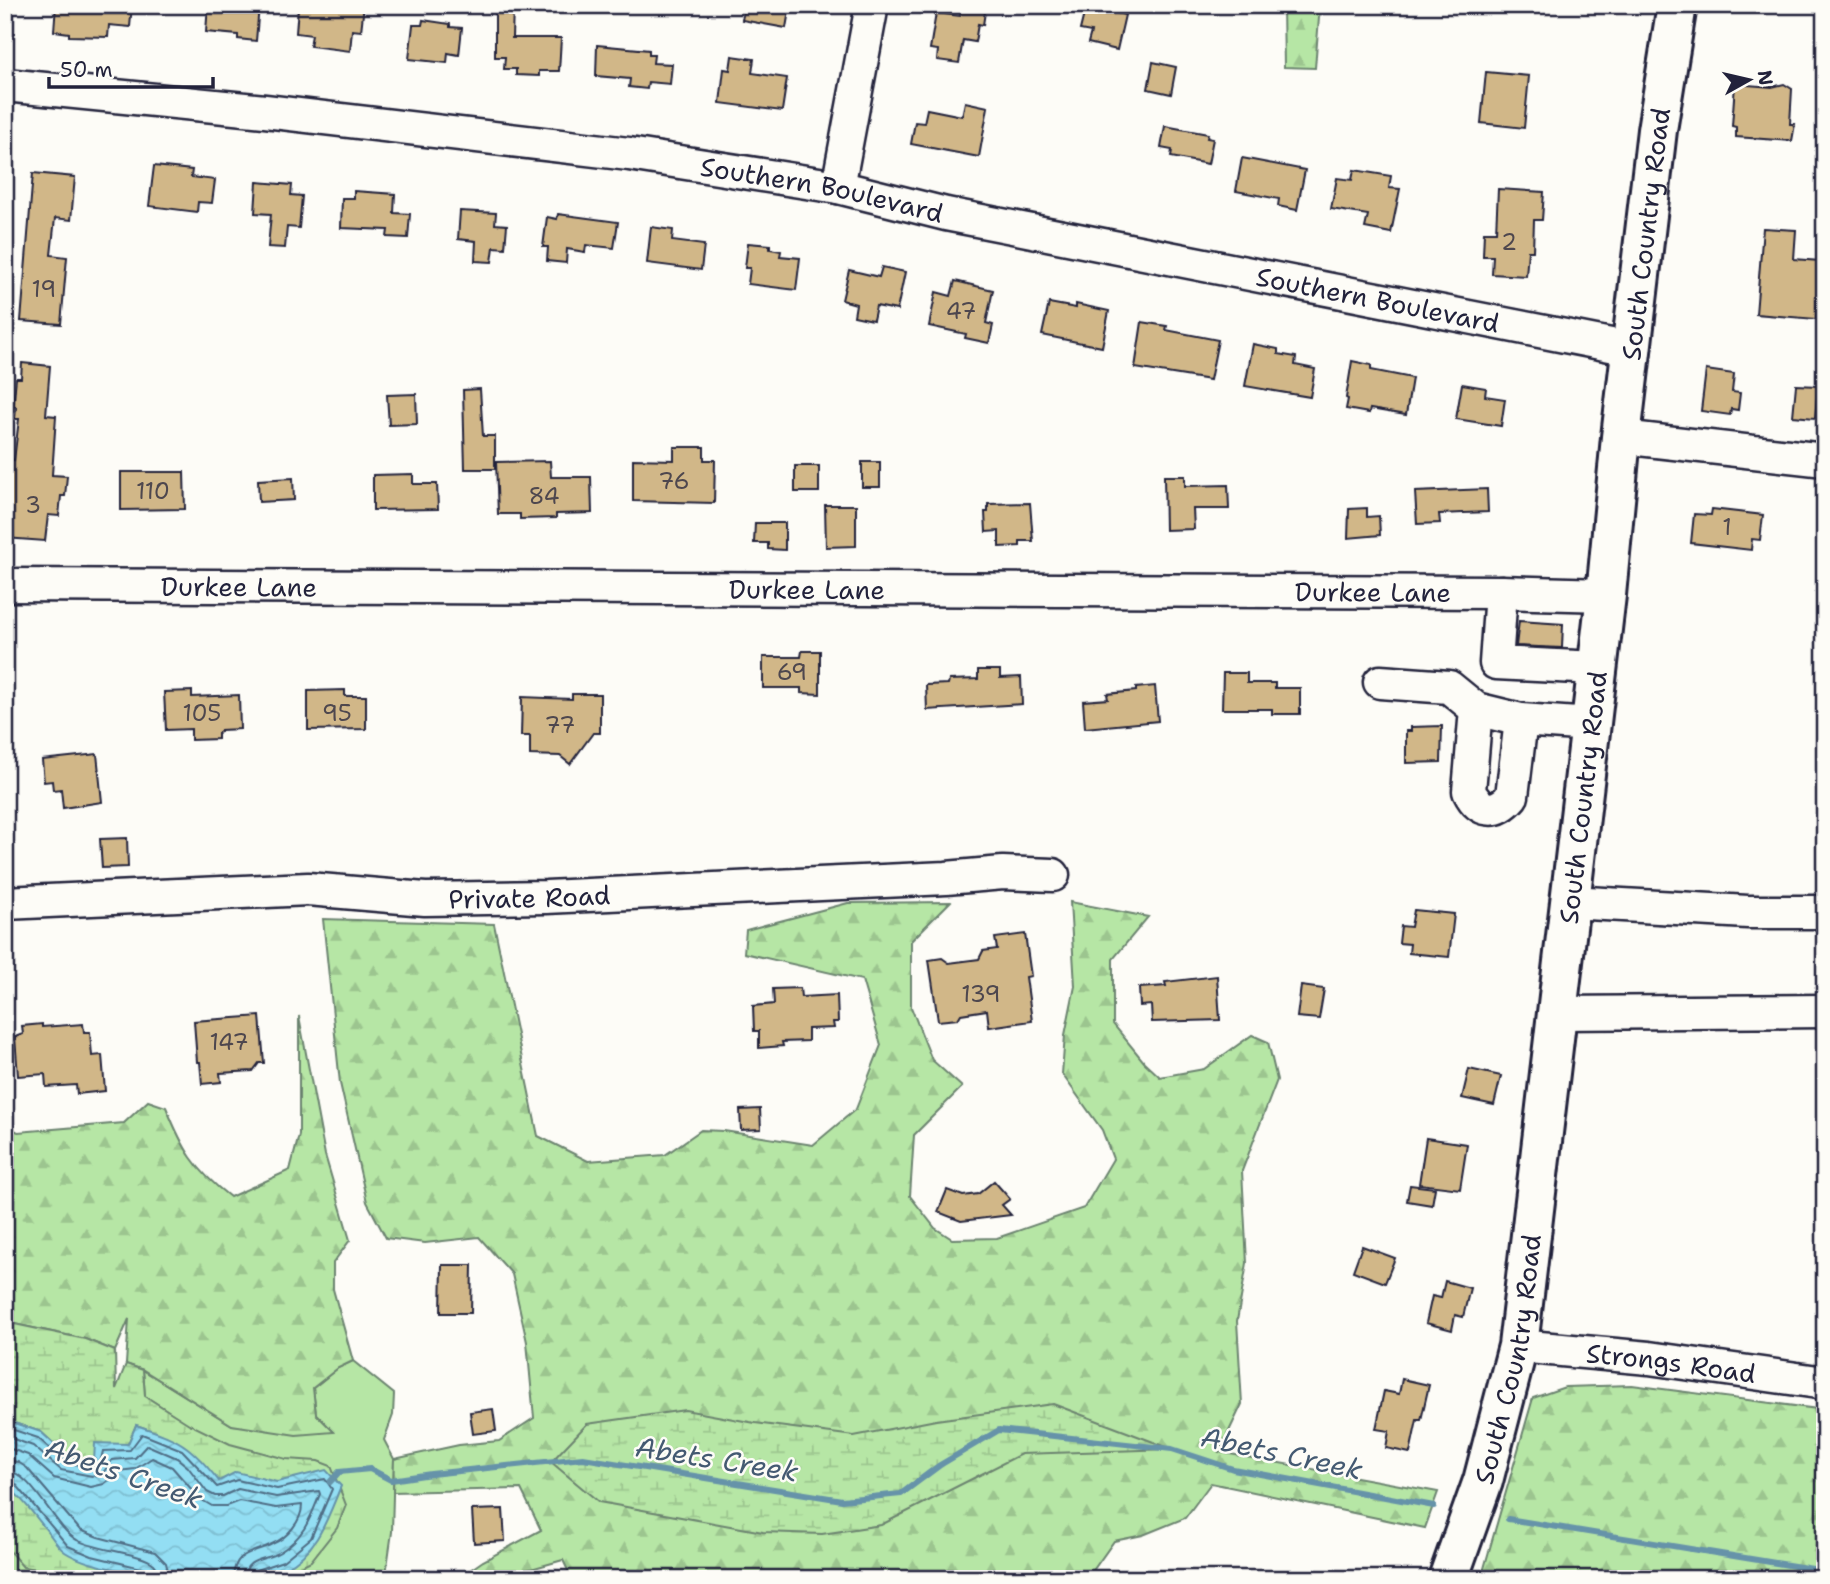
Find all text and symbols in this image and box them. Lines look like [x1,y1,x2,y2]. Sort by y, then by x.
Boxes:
scale bar [49,46,214,90]
north arrow [1714,46,1784,116]
text: 50 m [60,56,113,84]
text: N [1752,69,1779,87]
street label: South Country Road [1613,105,1678,362]
street label: Southern Boulevard [698,148,947,230]
house number: 2 [1501,227,1517,257]
street label: Southern Boulevard [1253,258,1502,340]
house number: 19 [32,274,56,304]
house number: 47 [946,296,976,326]
house number: 76 [658,466,690,496]
house number: 110 [136,476,170,506]
house number: 84 [528,481,560,511]
house number: 3 [25,490,41,520]
house number: 1 [1722,512,1732,542]
street label: Durkee Lane [161,568,317,604]
street label: Durkee Lane [729,571,885,607]
street label: Durkee Lane [1295,574,1451,609]
house number: 69 [777,657,807,687]
street label: South Country Road [1550,669,1614,926]
house number: 105 [183,698,221,728]
house number: 95 [322,698,352,728]
house number: 77 [545,710,575,740]
street label: Private Road [448,876,611,916]
house number: 139 [961,979,1001,1009]
house number: 147 [209,1027,249,1057]
street label: South Country Road [1466,1232,1548,1488]
street label: Strongs Road [1585,1335,1758,1390]
water label: Abets Creek [1198,1417,1366,1489]
water label: Abets Creek [633,1427,801,1491]
water label: Abets Creek [40,1428,208,1518]

